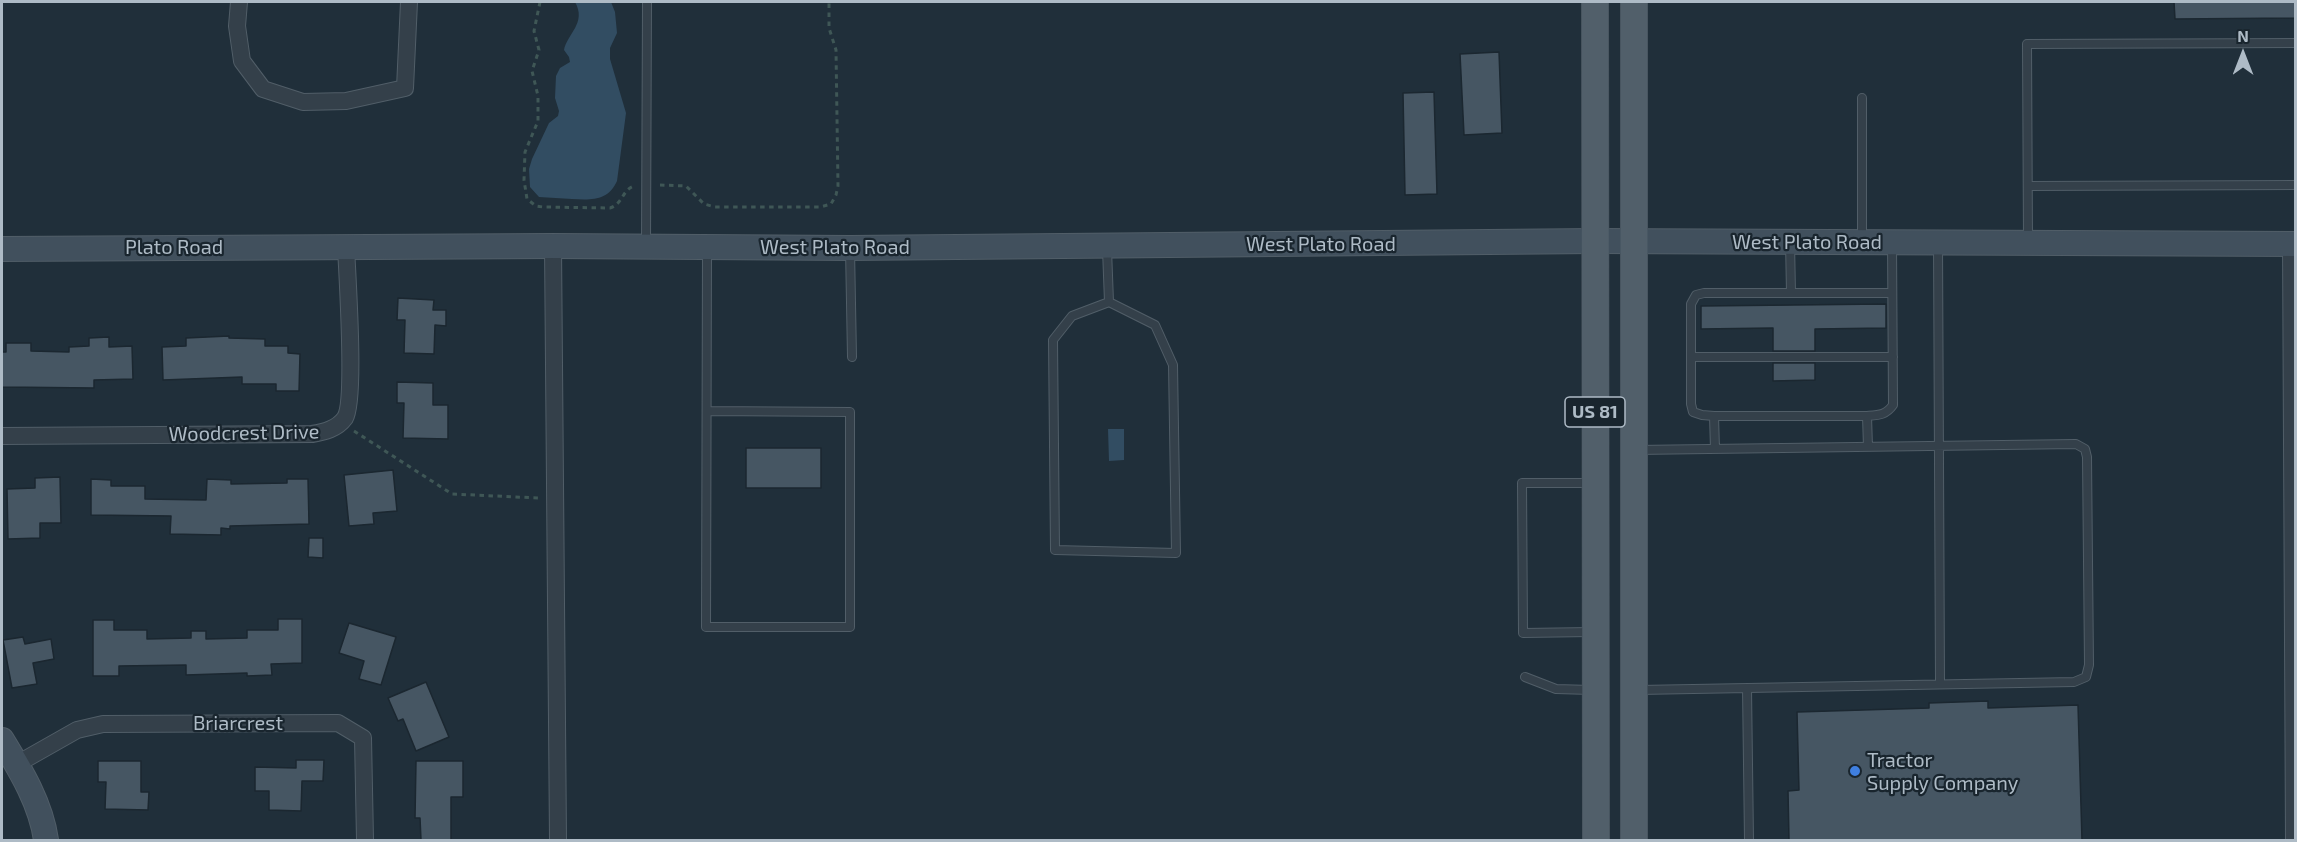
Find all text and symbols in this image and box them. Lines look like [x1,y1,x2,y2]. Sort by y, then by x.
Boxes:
north arrow [2213,24,2273,84]
text: N [2237,26,2249,45]
street label: West Plato Road [1732,230,1882,254]
street label: West Plato Road [1246,232,1396,256]
street label: Plato Road [125,235,223,259]
street label: West Plato Road [760,235,910,259]
road number: US 81 [1565,397,1625,427]
street label: Woodcrest Drive [168,420,320,446]
street label: Briarcrest [193,711,283,735]
place label: Tractor Supply Company [1867,748,2018,795]
marker: Tractor Supply Company [1848,764,1862,778]

